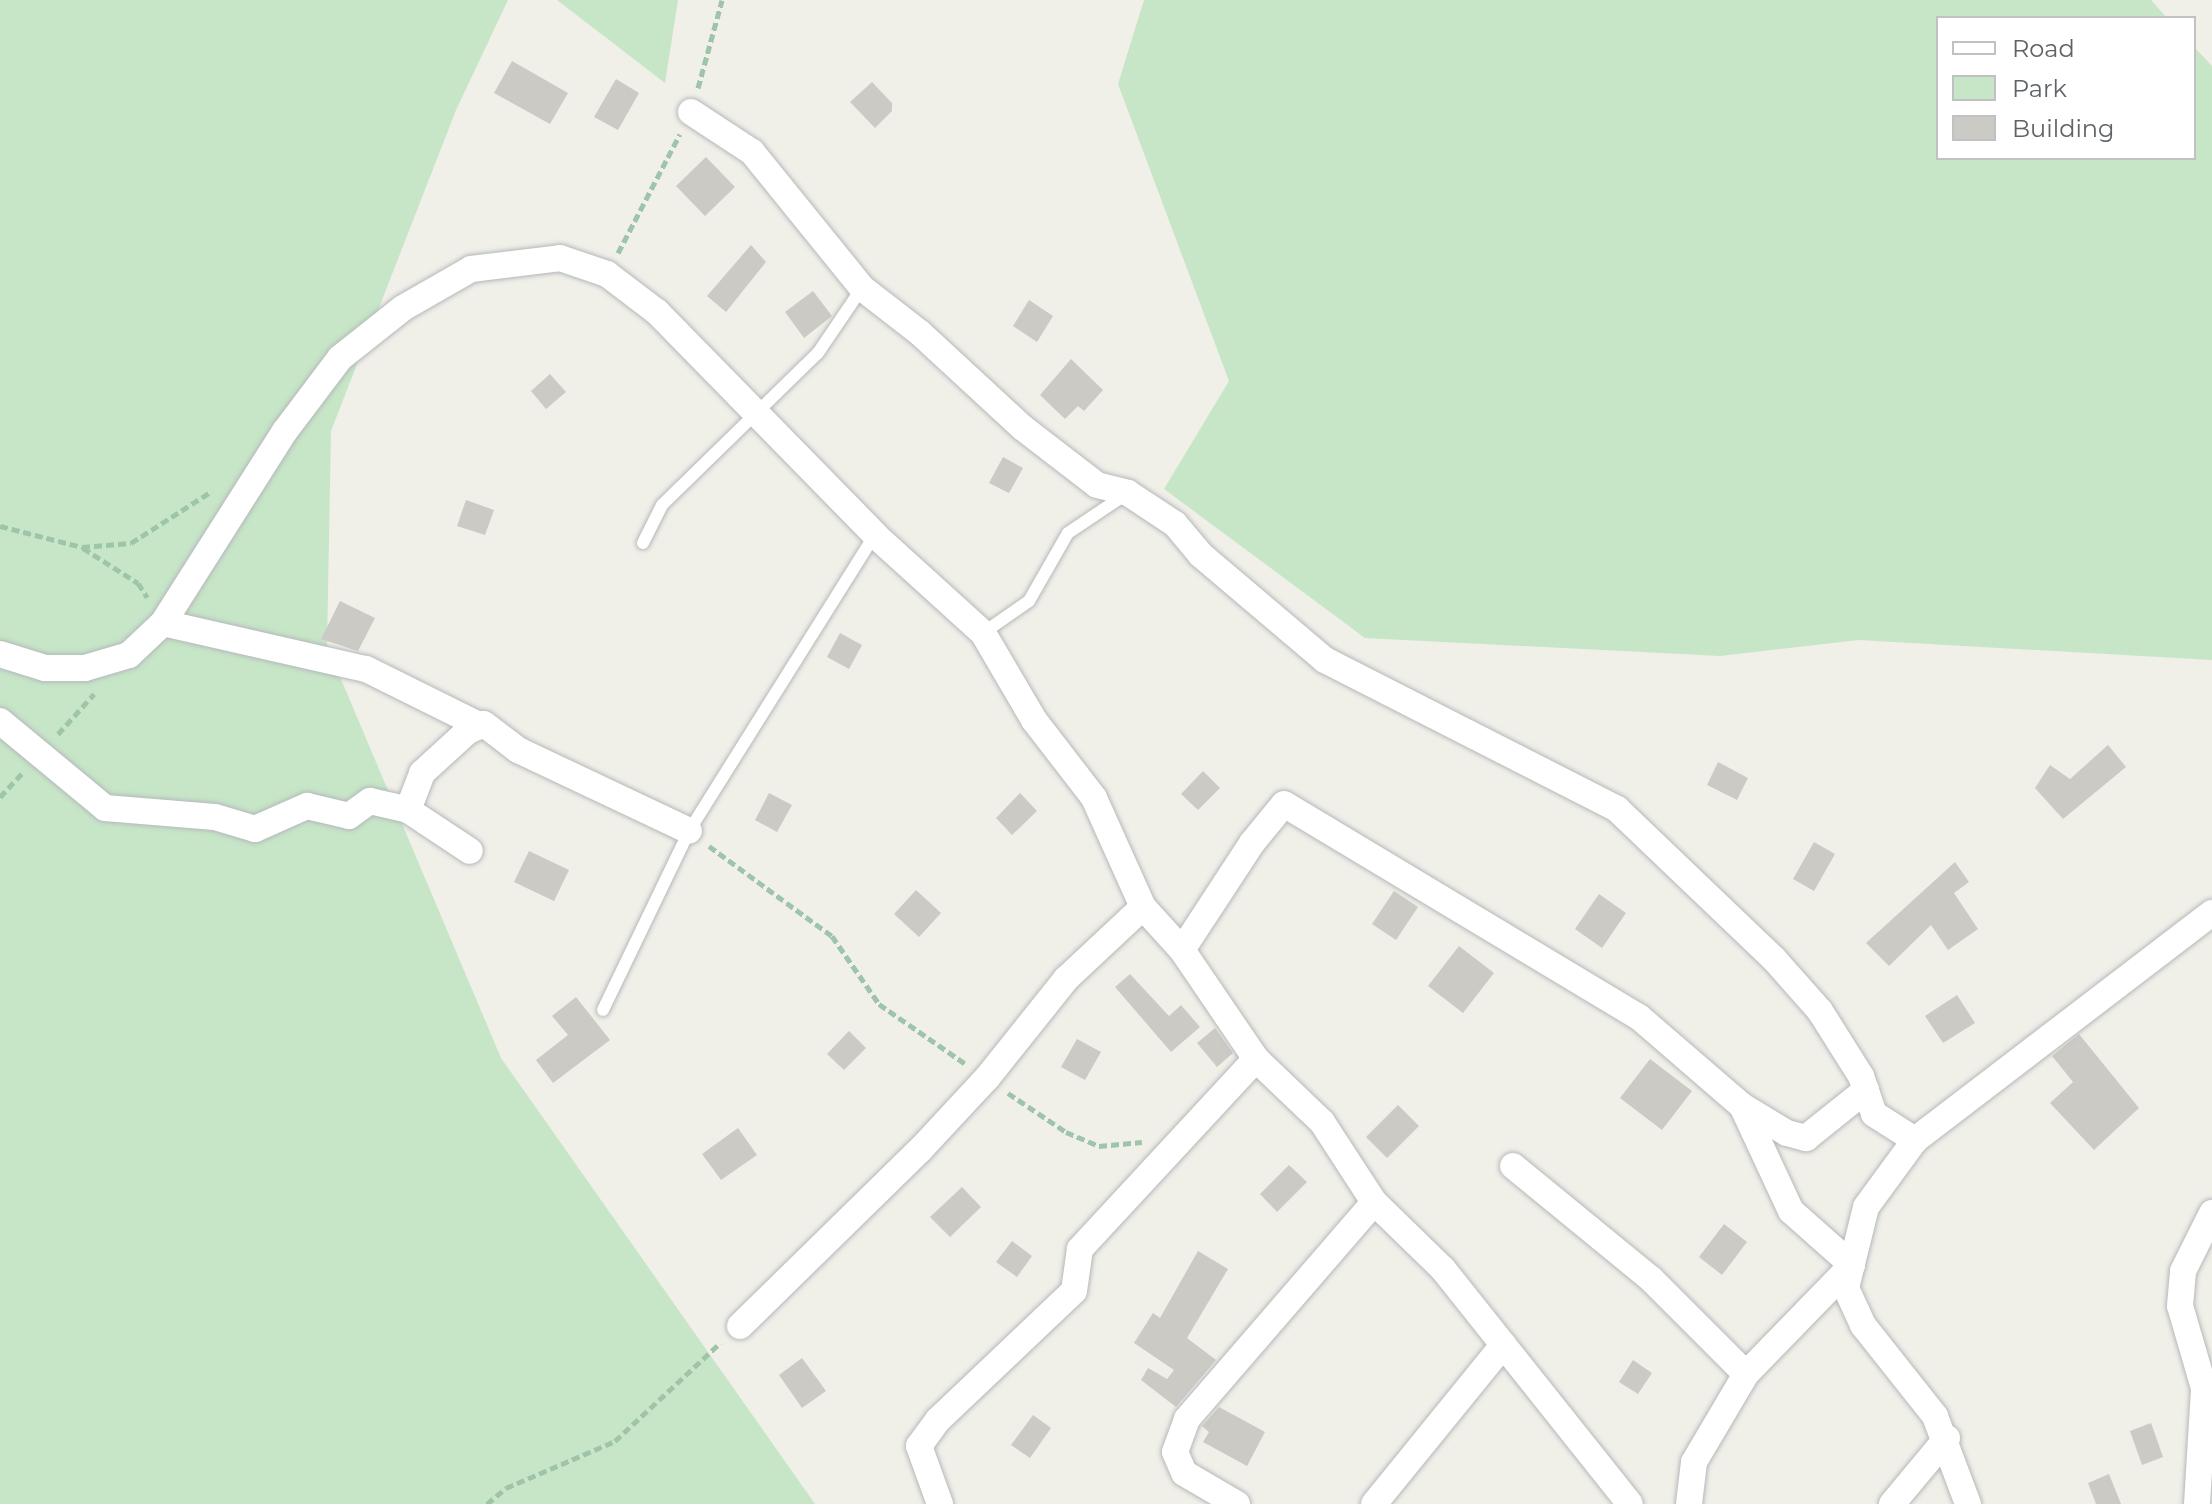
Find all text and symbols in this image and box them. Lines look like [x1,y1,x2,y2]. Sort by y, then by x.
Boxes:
legend [1936,16,2196,160]
text: Road [2012,34,2075,63]
text: Park [2012,74,2067,103]
text: Building [2012,114,2115,143]

